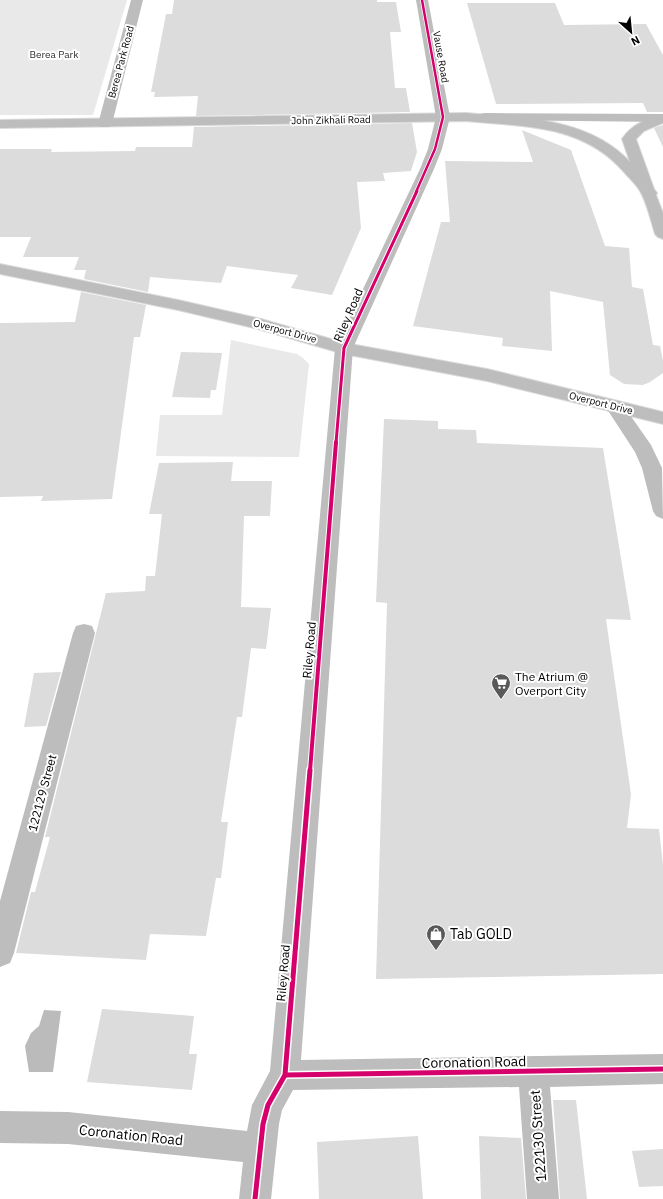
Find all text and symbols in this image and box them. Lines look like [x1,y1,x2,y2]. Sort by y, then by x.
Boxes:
north arrow [611,12,651,52]
street label: Berea Park Road [105,24,137,100]
street label: Vause Road [430,30,452,84]
text: N [629,33,642,49]
park label: Berea Park [29,48,79,61]
street label: John Zikhali Road [291,113,371,127]
street label: Riley Road [330,286,366,344]
street label: Overport Drive [252,316,319,346]
street label: Overport Drive [568,389,635,417]
street label: Riley Road [299,621,319,679]
place label: The Atrium @ Overport City [515,669,588,698]
supermarket icon: The Atrium @ Overport City [490,672,512,700]
street label: 122129 Street [25,753,59,833]
shop icon: Tab GOLD [425,923,447,951]
place label: Tab GOLD [450,925,512,943]
street label: Riley Road [273,944,293,1002]
street label: Coronation Road [422,1052,526,1072]
street label: 122130 Street [526,1089,550,1183]
street label: Coronation Road [78,1121,184,1149]

